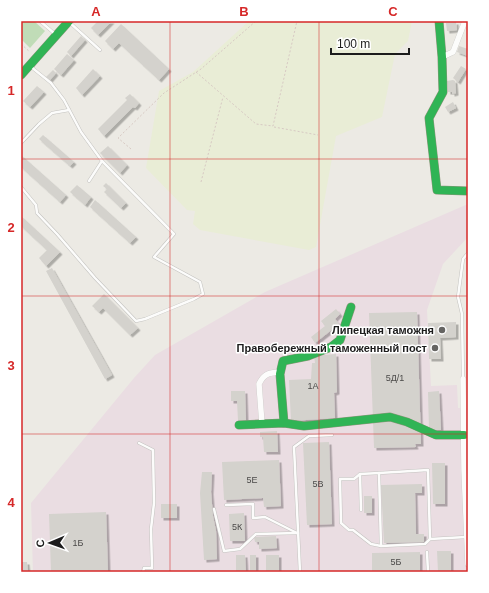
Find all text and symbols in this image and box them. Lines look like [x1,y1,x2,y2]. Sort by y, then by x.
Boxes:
text: A [91,4,101,19]
text: B [239,4,249,19]
text: C [388,4,398,19]
scale bar [331,30,409,56]
text: 100 m [337,37,370,51]
text: 1 [7,83,15,98]
text: 2 [7,220,15,235]
place label: Липецкая таможня [332,324,434,336]
marker: Липецкая таможня [437,325,447,335]
place label: Правобережный таможенный пост [237,342,428,354]
marker: Правобережный таможенный пост [430,343,440,353]
text: 3 [7,358,15,373]
house number: 5Д/1 [386,373,404,383]
house number: 1А [307,381,319,391]
house number: 5Е [246,475,258,485]
house number: 5В [312,479,324,489]
text: 4 [7,495,15,510]
house number: 5К [232,522,243,532]
north arrow [30,523,70,563]
house number: 1Б [73,538,84,548]
text: С [34,539,46,548]
house number: 5Б [391,557,402,567]

